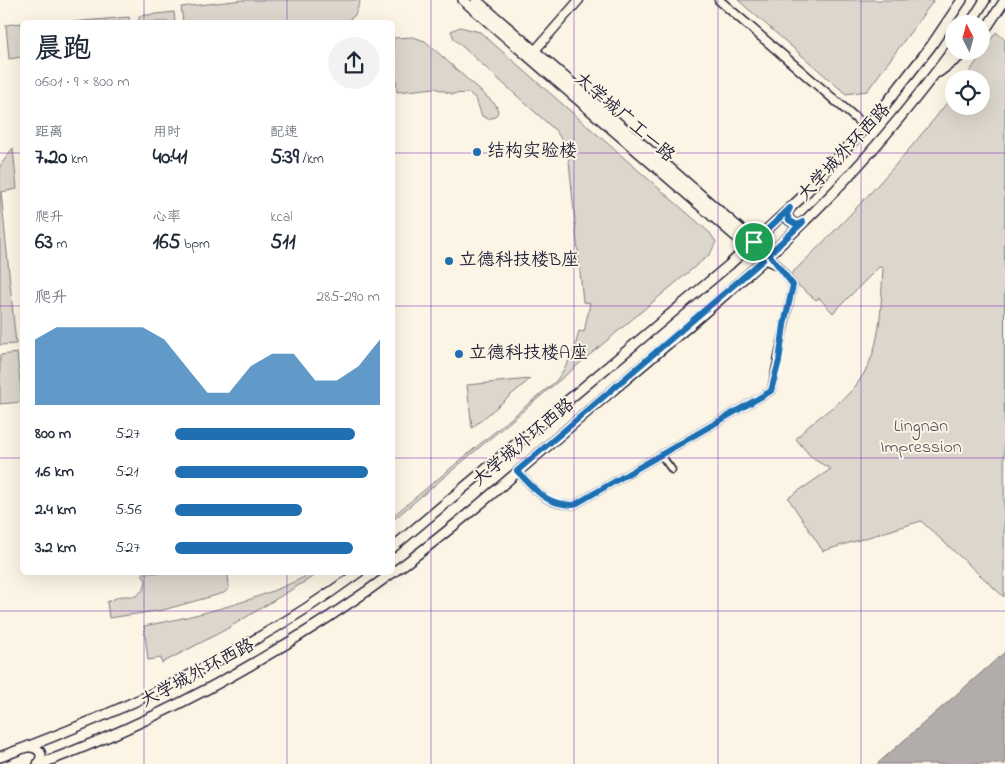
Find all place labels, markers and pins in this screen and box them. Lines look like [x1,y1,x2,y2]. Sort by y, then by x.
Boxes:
place label: 结构实验楼 [487,139,577,165]
marker: 结构实验楼 [471,146,483,158]
pin [733,221,775,263]
place label: 立德科技楼B座 [459,248,579,274]
marker: 立德科技楼B座 [443,255,455,267]
place label: 立德科技楼A座 [469,341,588,367]
marker: 立德科技楼A座 [453,348,465,360]

